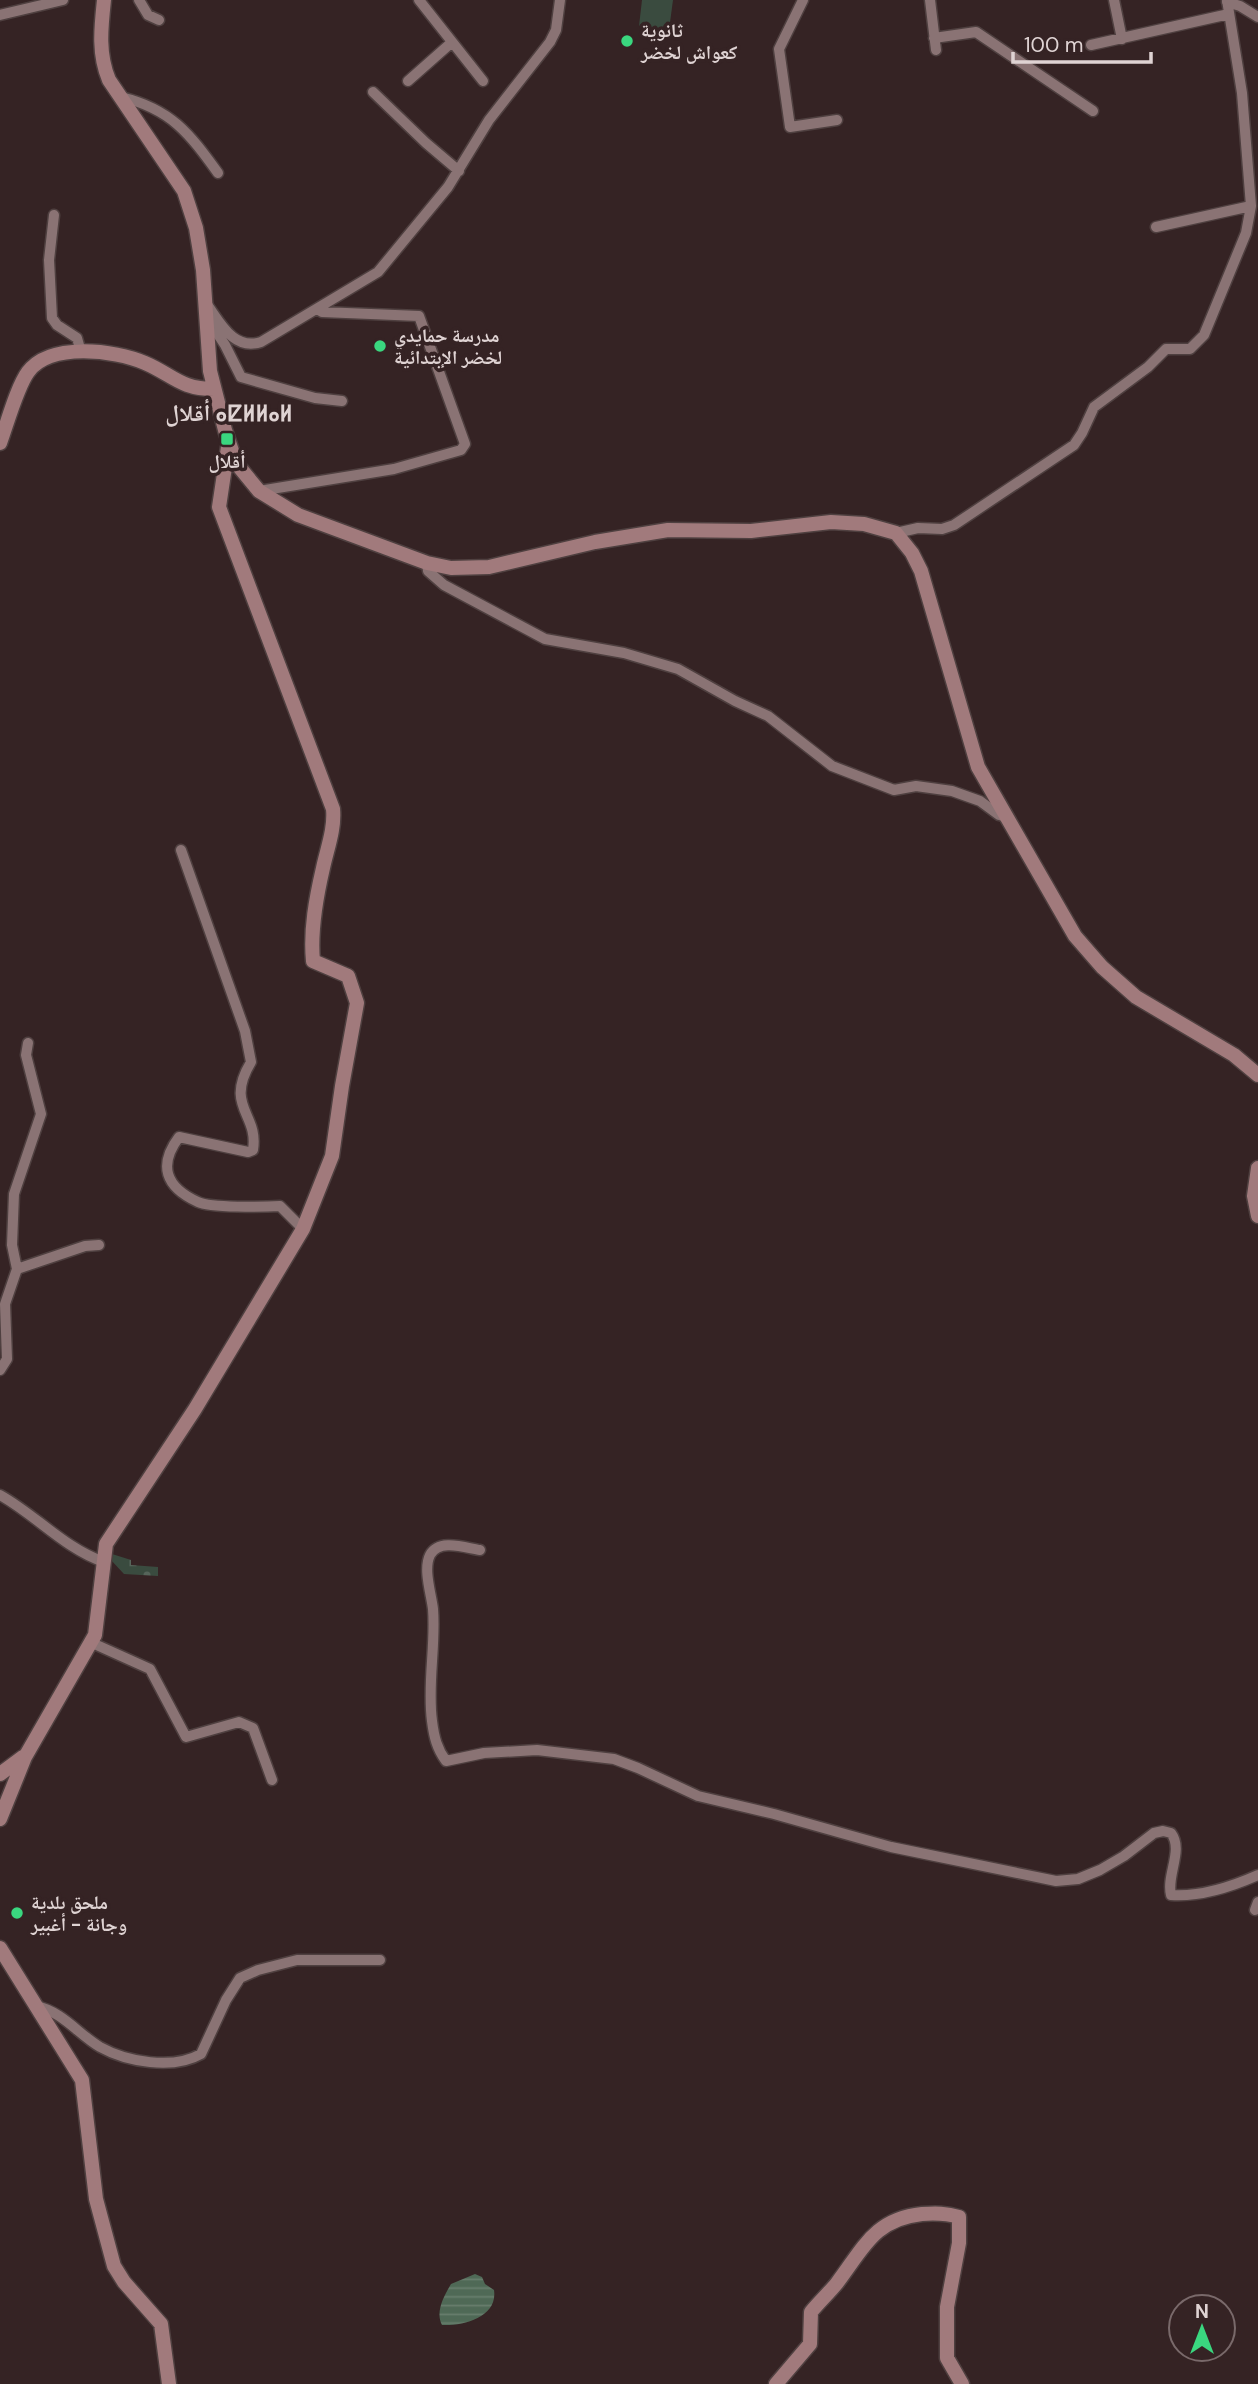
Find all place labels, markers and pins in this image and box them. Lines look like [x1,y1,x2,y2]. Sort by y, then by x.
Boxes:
place label: ثانوية كعواش لخضر [640,18,738,65]
marker: ثانوية كعواش لخضر [619,33,635,49]
place label: مدرسة حمايدي لخضر الإبتدائية [394,323,502,370]
marker: مدرسة حمايدي لخضر الإبتدائية [372,338,388,354]
marker: أقلال [219,431,235,447]
place label: أقلال [208,449,246,474]
place label: ملحق بلدية وجانة - أغبير [30,1890,127,1937]
marker: ملحق بلدية وجانة - أغبير [9,1905,25,1921]

